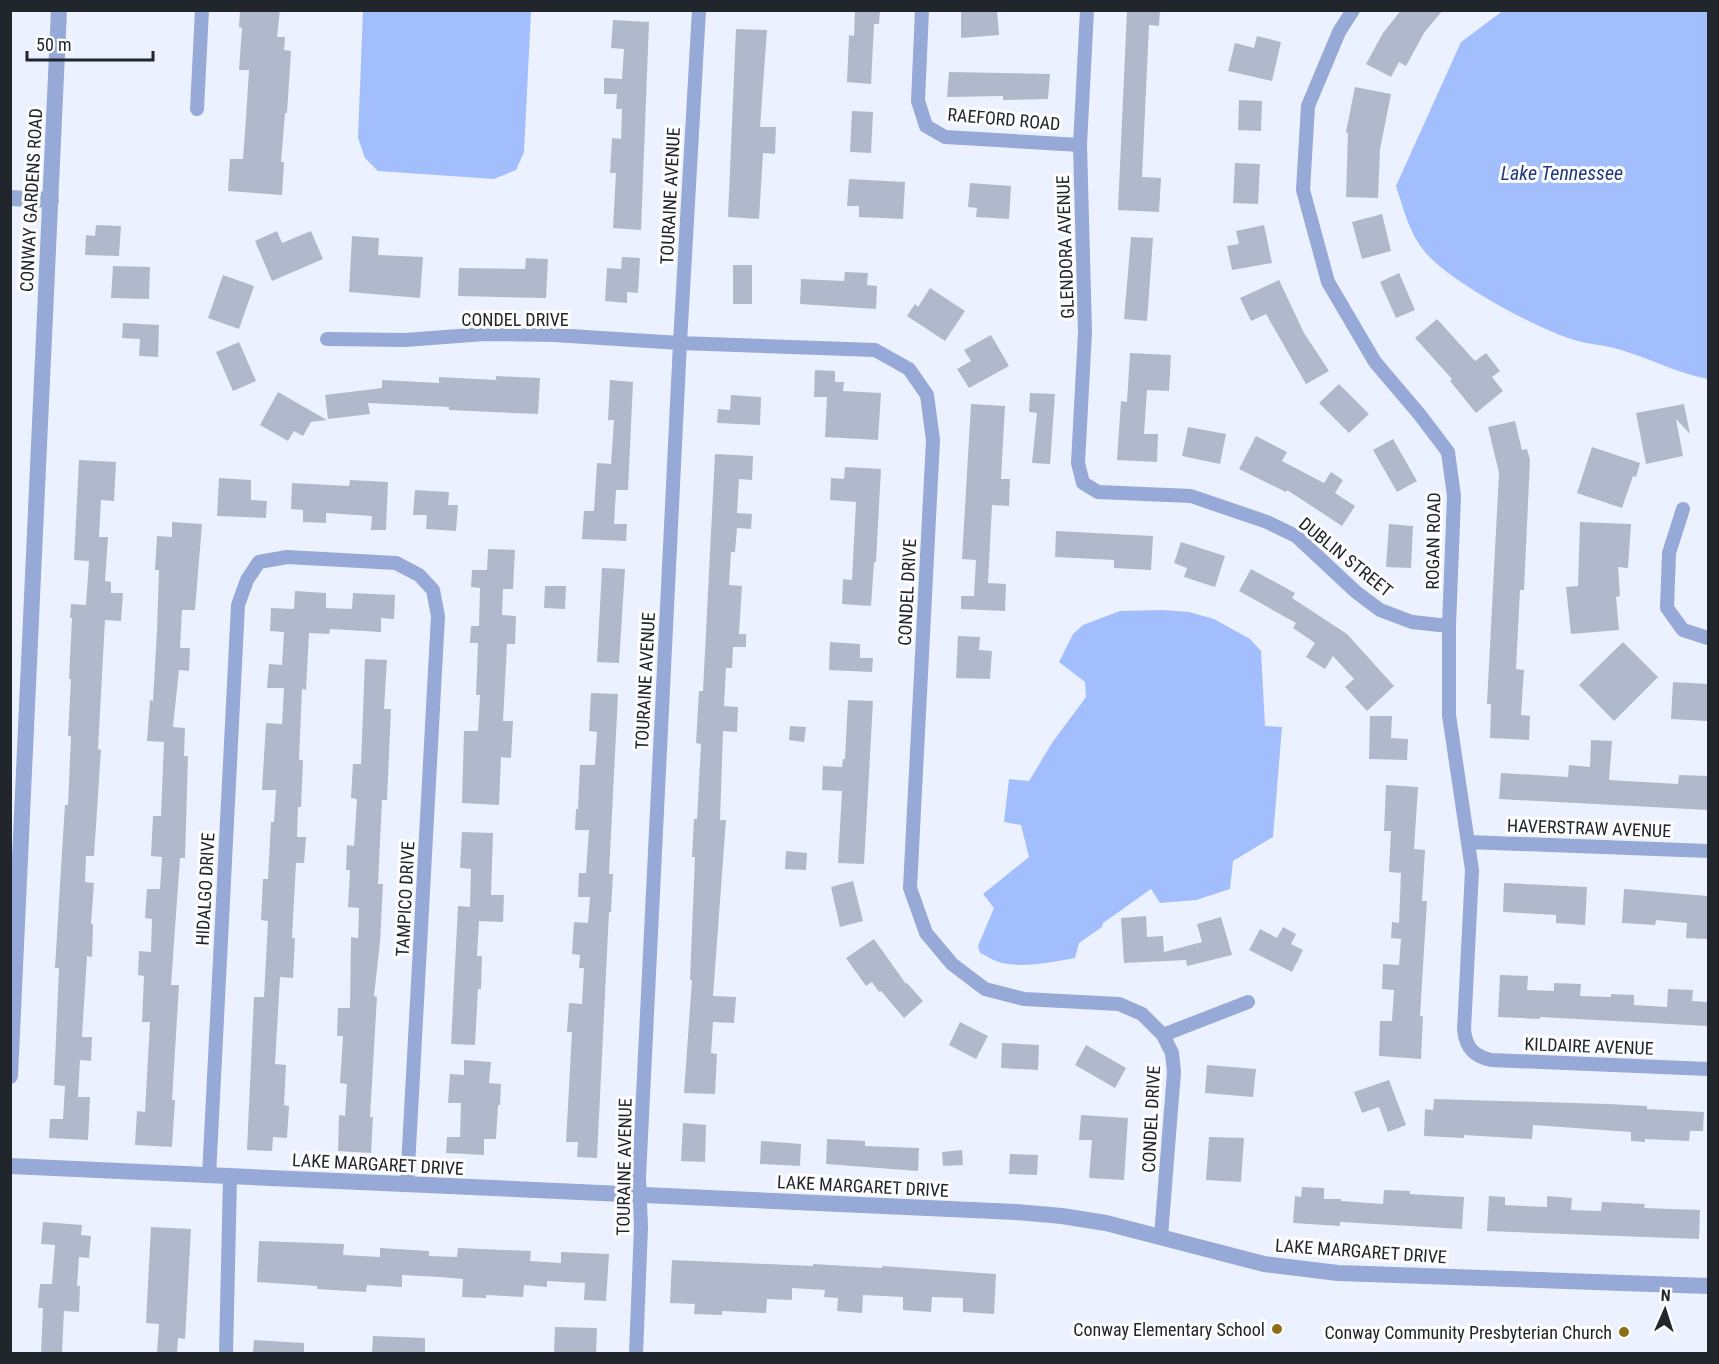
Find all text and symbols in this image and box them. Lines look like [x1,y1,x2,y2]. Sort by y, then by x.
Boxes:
scale bar [27,24,153,62]
text: 50 m [36,34,71,55]
street label: RAEFORD ROAD [947,104,1061,134]
street label: CONWAY GARDENS ROAD [16,108,46,292]
street label: TOURAINE AVENUE [656,127,684,265]
water label: Lake Tennessee [1501,161,1623,185]
street label: GLENDORA AVENUE [1052,175,1078,319]
street label: CONDEL DRIVE [461,309,569,330]
street label: ROGAN ROAD [1422,492,1444,590]
street label: DUBLIN STREET [1295,513,1397,601]
street label: CONDEL DRIVE [894,538,920,646]
street label: TOURAINE AVENUE [631,612,659,750]
street label: HAVERSTRAW AVENUE [1507,815,1671,841]
street label: HIDALGO DRIVE [192,832,218,946]
street label: TAMPICO DRIVE [391,841,419,957]
street label: KILDAIRE AVENUE [1524,1033,1654,1059]
street label: CONDEL DRIVE [1138,1065,1164,1173]
street label: TOURAINE AVENUE [612,1098,636,1236]
street label: LAKE MARGARET DRIVE [292,1149,464,1179]
street label: LAKE MARGARET DRIVE [777,1171,949,1201]
street label: LAKE MARGARET DRIVE [1275,1235,1448,1267]
north arrow [1635,1280,1695,1340]
text: N [1660,1286,1671,1305]
place label: Conway Elementary School [1073,1319,1265,1340]
marker: Conway Elementary School [1270,1322,1284,1336]
place label: Conway Community Presbyterian Church [1324,1322,1612,1343]
marker: Conway Community Presbyterian Church [1617,1325,1631,1339]

